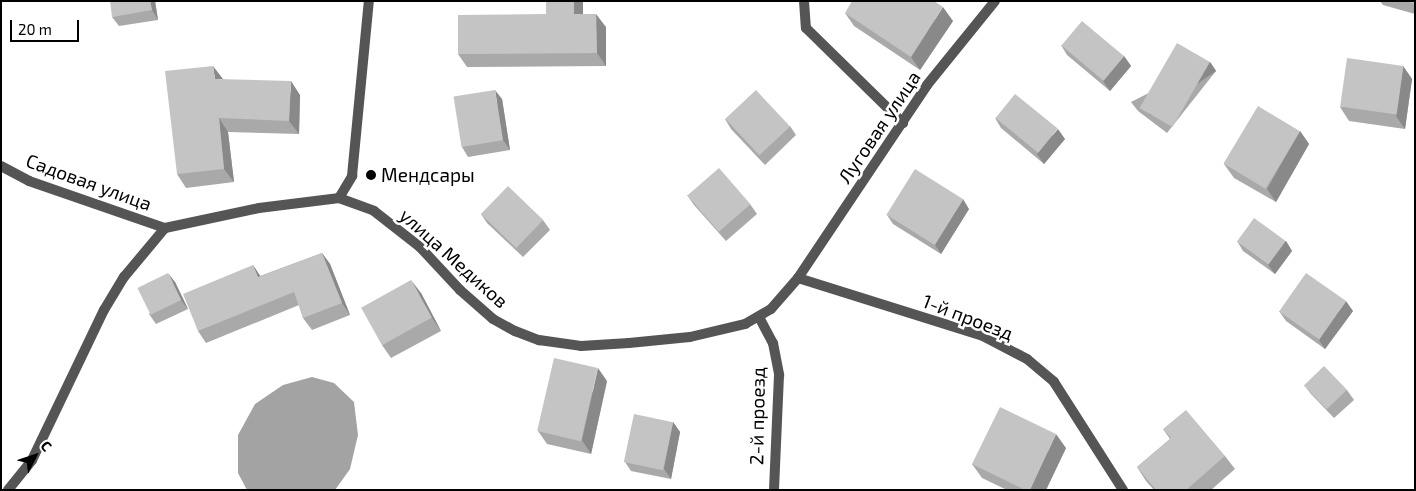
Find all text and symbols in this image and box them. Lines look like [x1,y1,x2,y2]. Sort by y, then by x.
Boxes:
scale bar [12,10,81,42]
text: 20 m [18,20,52,38]
street label: Луговая улица [833,67,925,187]
street label: Садовая улица [23,149,155,215]
place label: Мендсары [381,164,475,186]
marker: Мендсары [365,169,377,181]
street label: улица Медиков [395,203,513,313]
street label: 1-й проезд [920,289,1016,345]
street label: 2-й проезд [745,367,769,465]
north arrow [10,431,60,481]
text: С [38,437,56,455]

